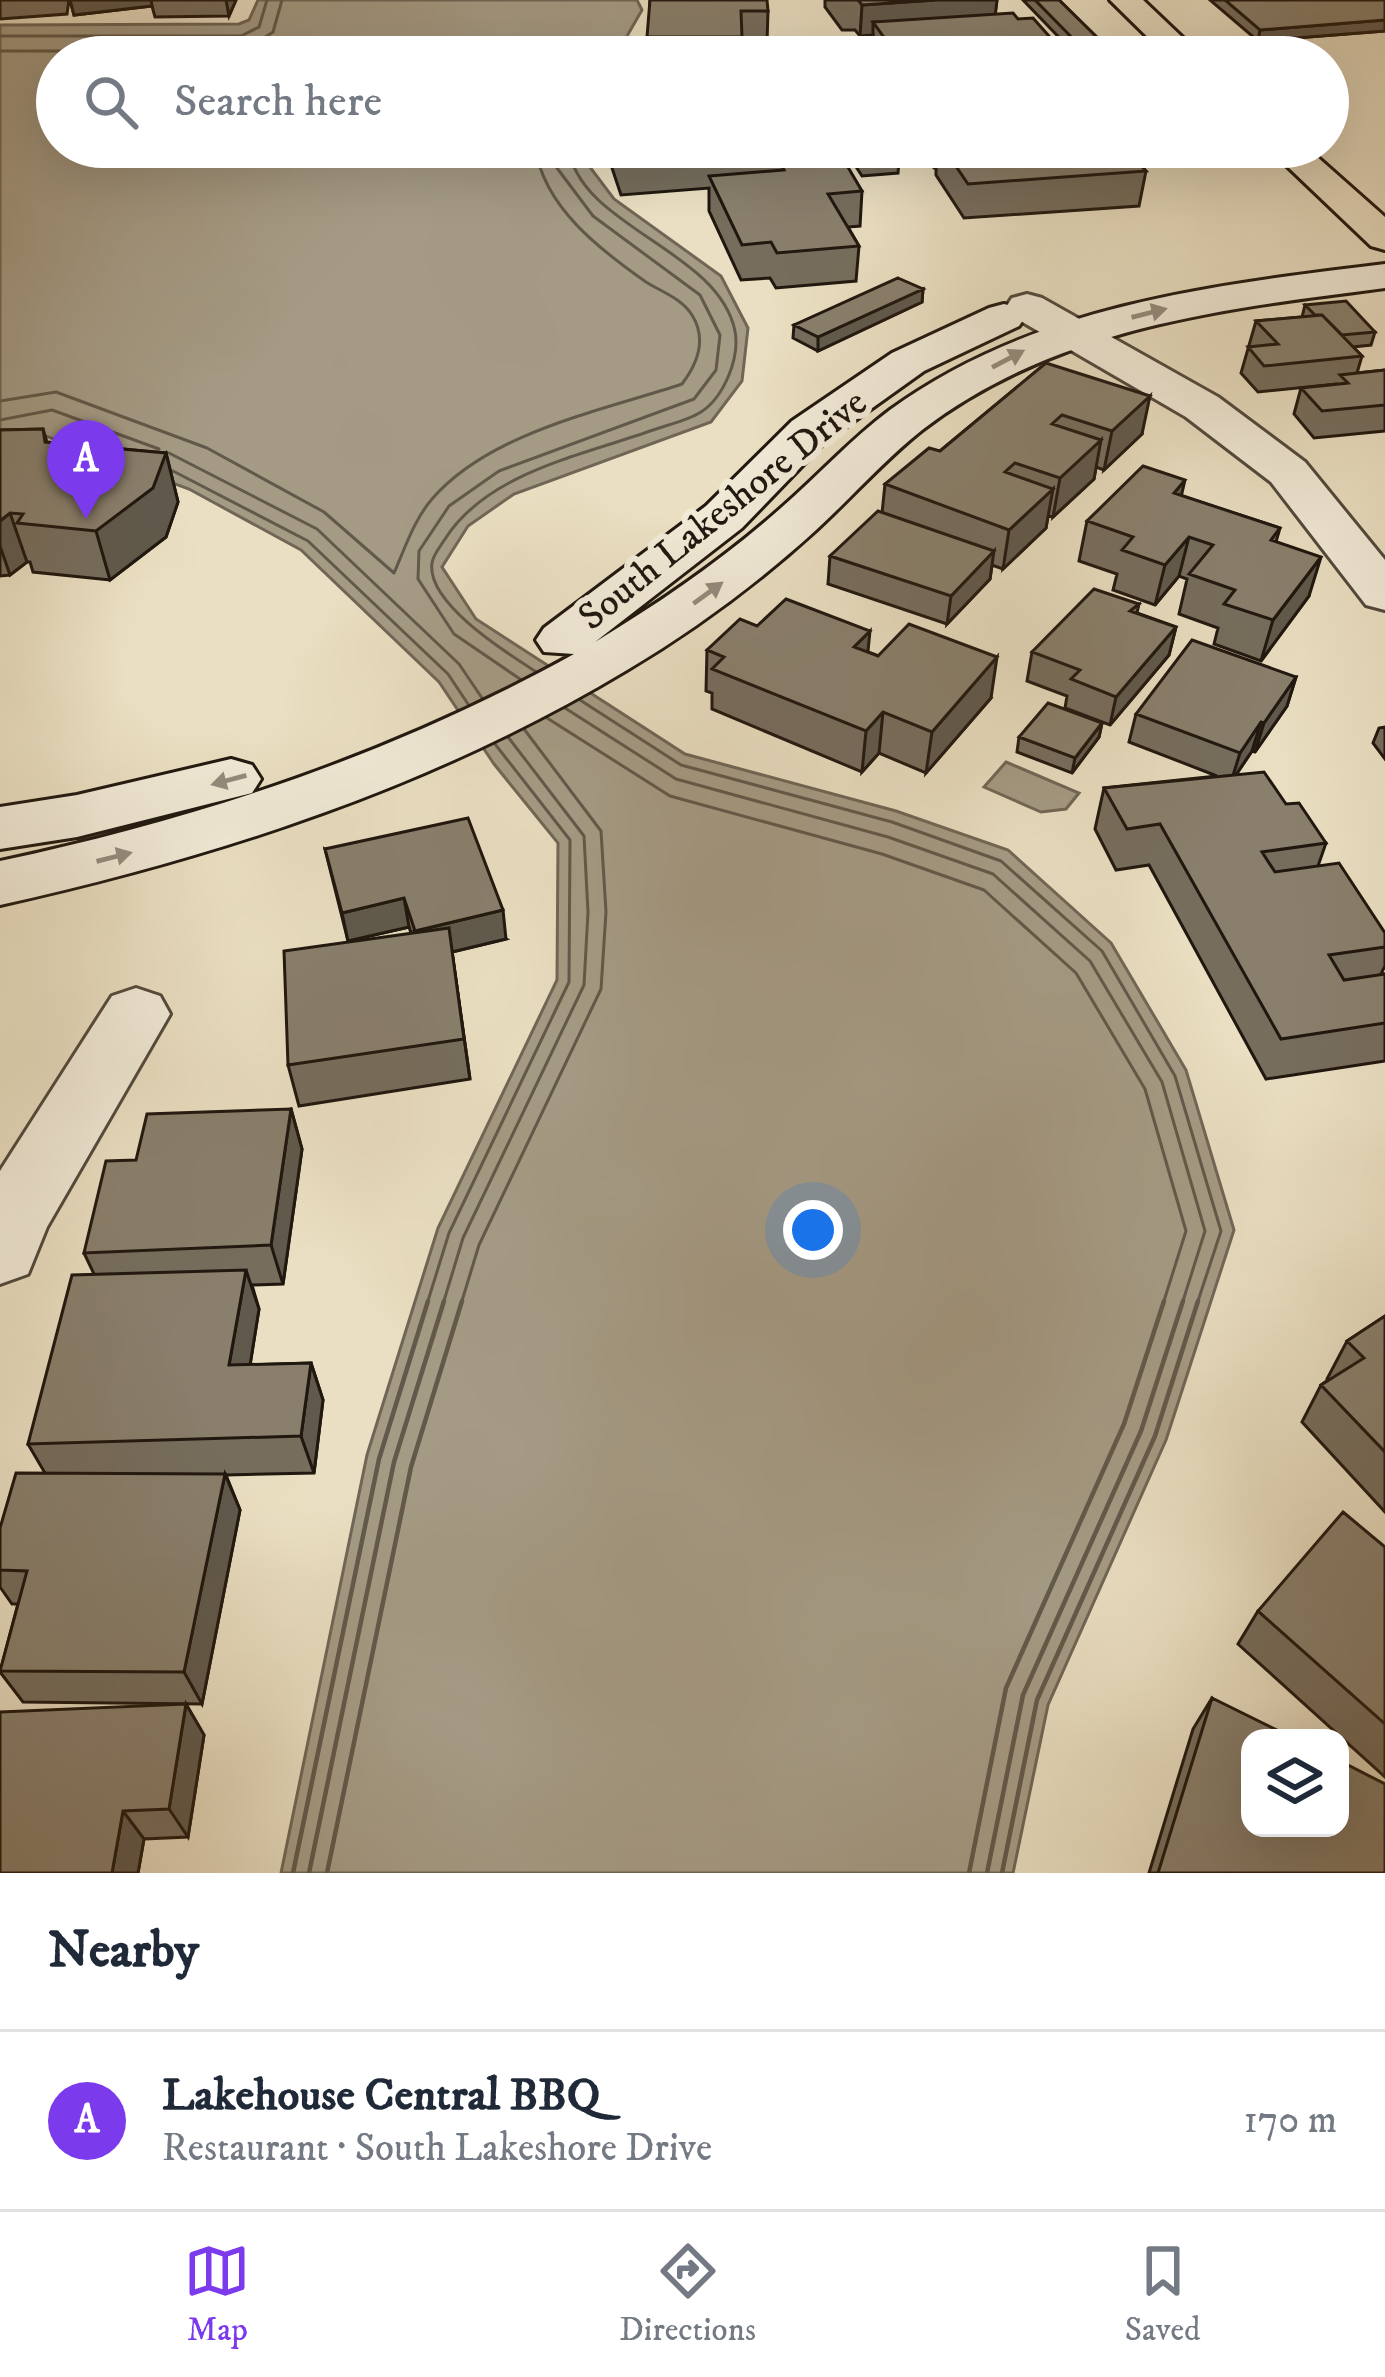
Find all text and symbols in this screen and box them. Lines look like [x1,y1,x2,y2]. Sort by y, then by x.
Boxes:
search box [36,36,1349,168]
icon: search [78,69,144,135]
text: Search here [174,74,382,130]
one-way arrow [1131,302,1169,321]
one-way arrow [991,349,1026,370]
street label: South Lakeshore Drive [569,378,877,642]
pin: A [47,420,125,519]
one-way arrow [692,581,724,605]
one-way arrow [210,771,247,790]
one-way arrow [96,847,133,866]
your location [783,1200,843,1260]
map controls [1241,1729,1349,1837]
button: layers [1241,1729,1349,1837]
text: Nearby [48,1919,199,1983]
text: Lakehouse Central BBQ [162,2068,600,2124]
text: A [75,2096,99,2145]
text: 170 m [1243,2096,1337,2145]
text: Restaurant · South Lakeshore Drive [162,2124,712,2173]
tab: Map [184,2238,250,2351]
tab: Directions [619,2238,756,2351]
tab: Saved [1125,2238,1201,2351]

